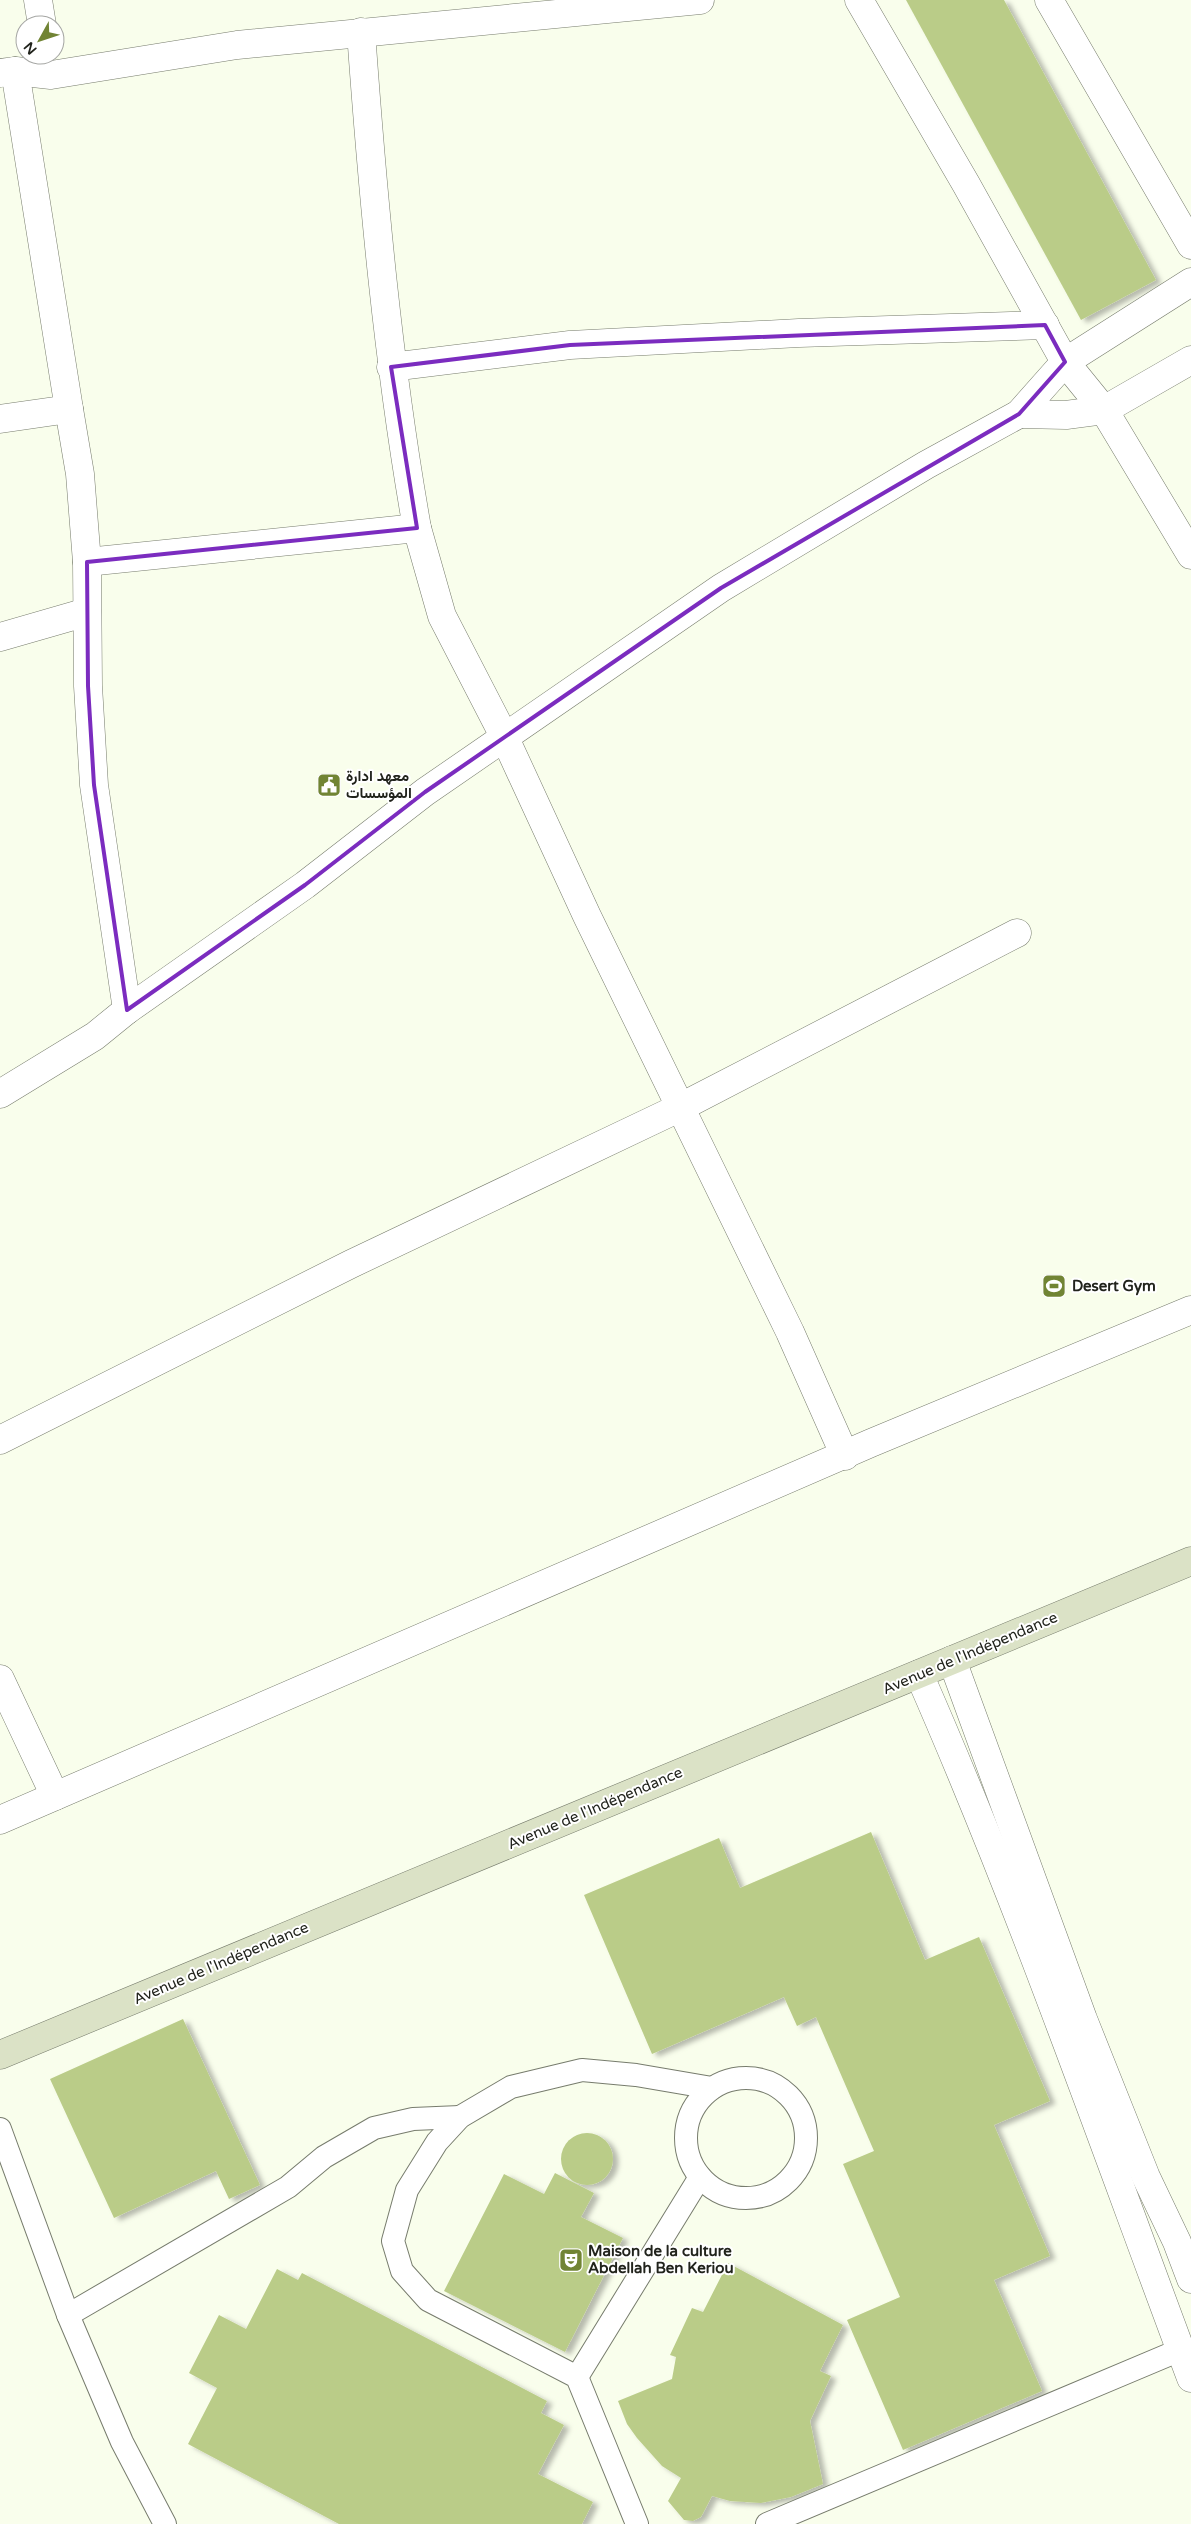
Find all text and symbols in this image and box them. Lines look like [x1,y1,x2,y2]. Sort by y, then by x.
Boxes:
north arrow [15,15,65,65]
text: N [20,38,41,58]
place label: معهد ادارة المؤسسات [346,767,412,802]
public building icon: معهد ادارة المؤسسات [316,772,342,798]
sports icon: Desert Gym [1041,1273,1067,1299]
place label: Desert Gym [1072,1277,1156,1296]
street label: Avenue de l'Indépendance [880,1608,1060,1698]
street label: Avenue de l'Indépendance [505,1763,685,1853]
street label: Avenue de l'Indépendance [131,1918,311,2008]
place label: Maison de la culture Abdellah Ben Keriou [588,2242,734,2277]
theatre icon: Maison de la culture Abdellah Ben Keriou [558,2247,584,2273]

